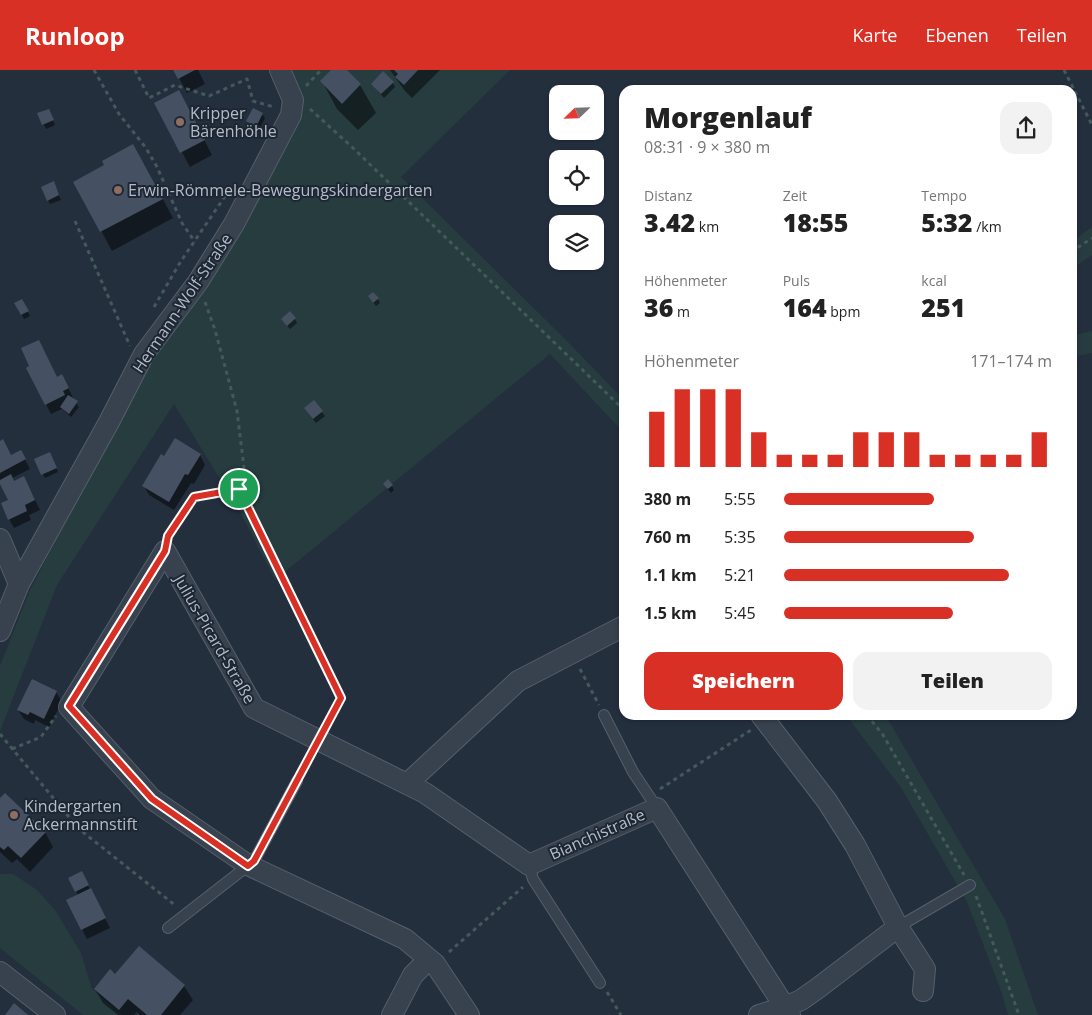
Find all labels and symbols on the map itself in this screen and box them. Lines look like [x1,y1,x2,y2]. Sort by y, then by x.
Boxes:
north arrow [549,85,604,140]
place label: Kripper Bärenhöhle [190,102,277,142]
marker: Kripper Bärenhöhle [174,116,186,128]
place label: Erwin-Römmele-Bewegungskindergarten [128,179,433,201]
marker: Erwin-Römmele-Bewegungskindergarten [112,184,124,196]
street label: Hermann-Wolf-Straße [127,229,237,377]
pin [218,468,260,510]
street label: Julius-Picard-Straße [168,569,261,707]
place label: Kindergarten Ackermannstift [24,795,138,835]
street label: Bianchistraße [546,803,648,865]
marker: Kindergarten Ackermannstift [8,809,20,821]

